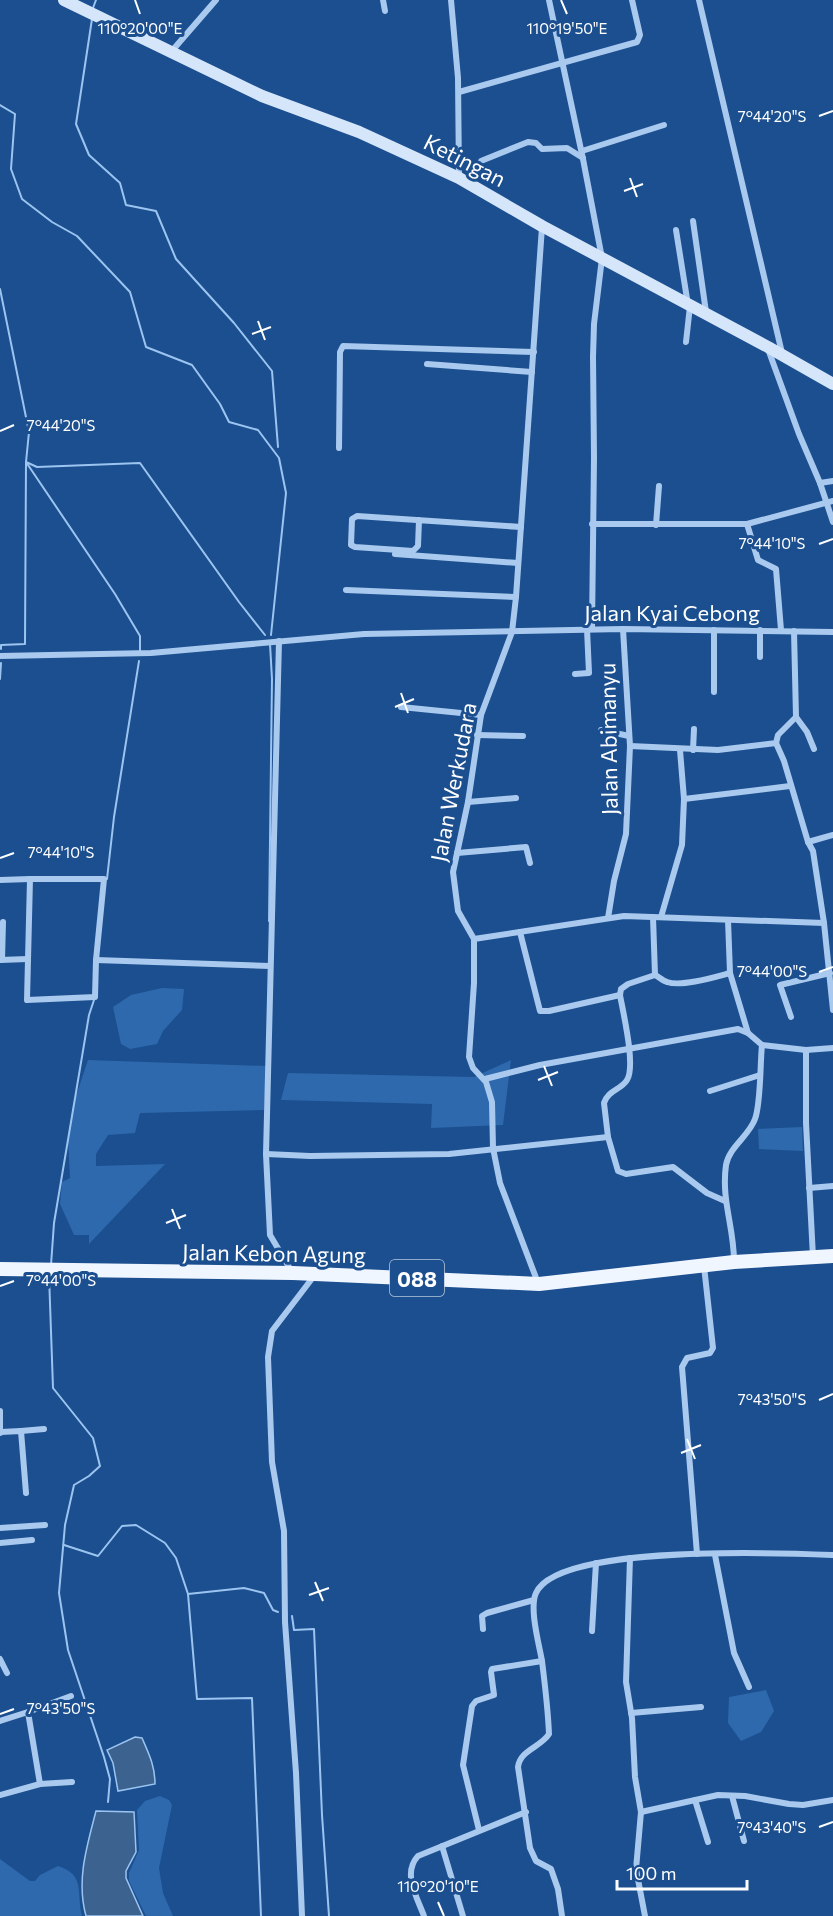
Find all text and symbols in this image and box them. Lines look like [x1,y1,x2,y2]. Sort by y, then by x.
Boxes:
text: 110°20'00"E [98,19,182,37]
text: 110°19'50"E [526,19,608,37]
text: 7°44'20"S [738,107,806,125]
street label: Ketingan [419,128,511,192]
text: 7°44'20"S [27,416,95,434]
text: 7°44'10"S [739,534,806,552]
street label: Jalan Kyai Cebong [584,599,760,626]
street label: Jalan Abimanyu [593,663,623,815]
street label: Jalan Werkudara [424,700,482,864]
text: 7°44'10"S [28,843,95,861]
text: 7°44'00"S [737,962,807,980]
street label: Jalan Kebon Agung [182,1238,366,1268]
road number: 088 [390,1260,444,1296]
text: 7°44'00"S [26,1271,96,1289]
text: 7°43'50"S [738,1390,806,1408]
text: 7°43'50"S [27,1699,95,1717]
text: 7°43'40"S [738,1818,807,1836]
scale bar [617,1853,748,1891]
text: 100 m [626,1862,676,1884]
text: 110°20'10"E [397,1877,479,1895]

